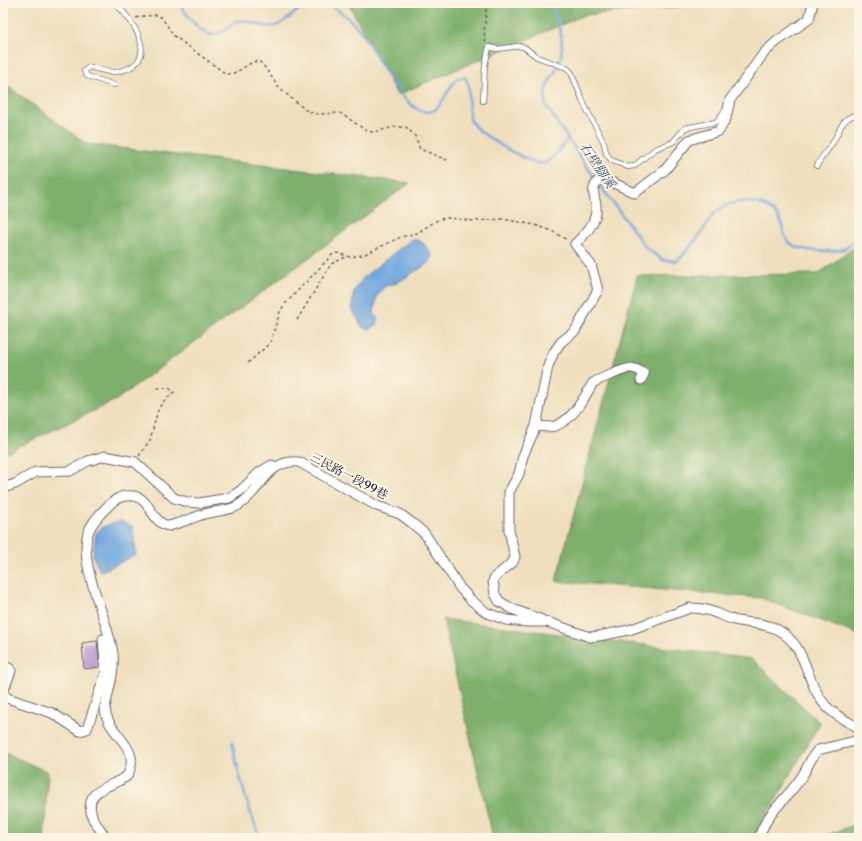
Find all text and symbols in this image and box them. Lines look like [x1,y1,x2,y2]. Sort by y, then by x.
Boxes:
water label: 石壁腳溪 [577,139,620,193]
street label: 三民路一段99巷 [308,449,391,502]

